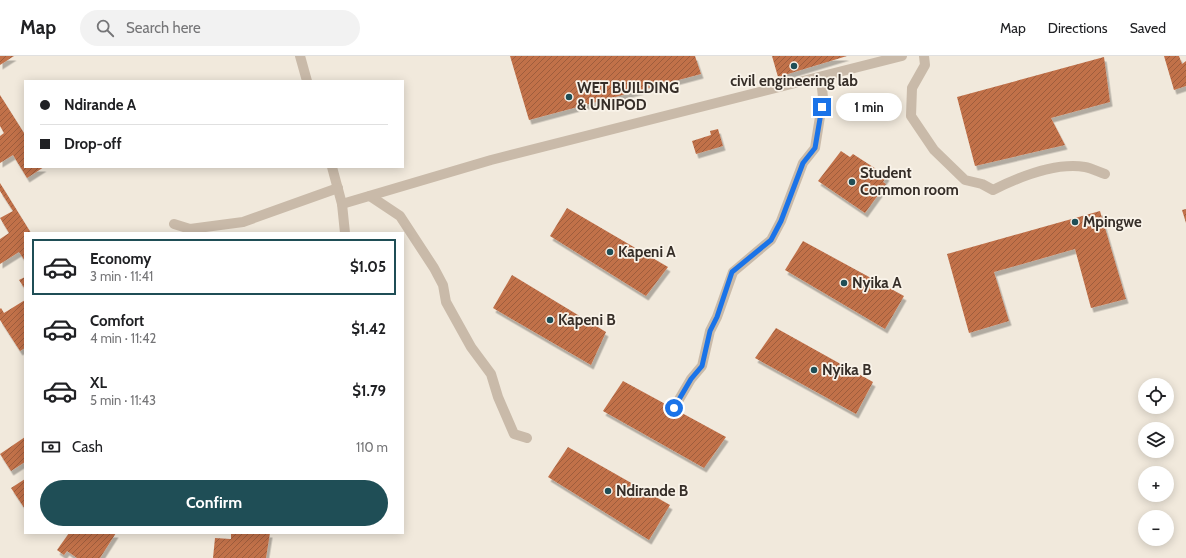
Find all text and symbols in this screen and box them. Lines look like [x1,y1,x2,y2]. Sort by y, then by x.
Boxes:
search box [80,10,360,46]
text: Map [20,16,56,39]
icon: search [94,17,116,39]
text: Search here [126,19,201,37]
text: Map [1000,19,1026,37]
text: Directions [1048,19,1108,37]
text: Saved [1130,19,1166,37]
marker: civil engineering lab [789,61,799,71]
place label: civil engineering lab [730,72,858,90]
place label: WET BUILDING & UNIPOD [577,79,679,114]
marker: WET BUILDING & UNIPOD [564,92,574,102]
callout: 1 min [836,93,902,121]
text: Ndirande A [64,96,136,114]
route end [813,98,831,116]
text: 1 min [854,99,884,115]
text: Drop-off [64,135,122,153]
place label: Student Common room [860,164,959,199]
marker: Student Common room [847,177,857,187]
place label: Mpingwe [1083,213,1142,231]
marker: Mpingwe [1070,217,1080,227]
place label: Kapeni A [618,243,676,261]
marker: Kapeni A [605,247,615,257]
icon: car [42,249,78,285]
text: Economy [90,250,151,268]
text: $1.05 [350,258,386,276]
text: 3 min · 11:41 [90,268,153,284]
place label: Nyika A [852,274,902,292]
marker: Nyika A [839,278,849,288]
icon: car [42,311,78,347]
place label: Kapeni B [558,311,616,329]
text: Comfort [90,312,144,330]
marker: Kapeni B [545,315,555,325]
text: $1.42 [351,320,386,338]
text: 4 min · 11:42 [90,330,156,346]
place label: Nyika B [822,361,872,379]
marker: Nyika B [809,365,819,375]
icon: car [42,373,78,409]
text: XL [90,374,107,392]
map controls [1138,378,1174,546]
button: locate [1138,378,1174,414]
text: $1.79 [352,382,386,400]
text: 5 min · 11:43 [90,392,156,408]
route start [665,399,683,417]
button: layers [1138,422,1174,458]
icon: cash [40,436,62,458]
text: Cash [72,438,103,456]
text: 110 m [356,439,388,455]
button: + [1138,466,1174,502]
button: Confirm [40,480,388,526]
place label: Ndirande B [616,482,688,500]
marker: Ndirande B [603,486,613,496]
button: − [1138,510,1174,546]

